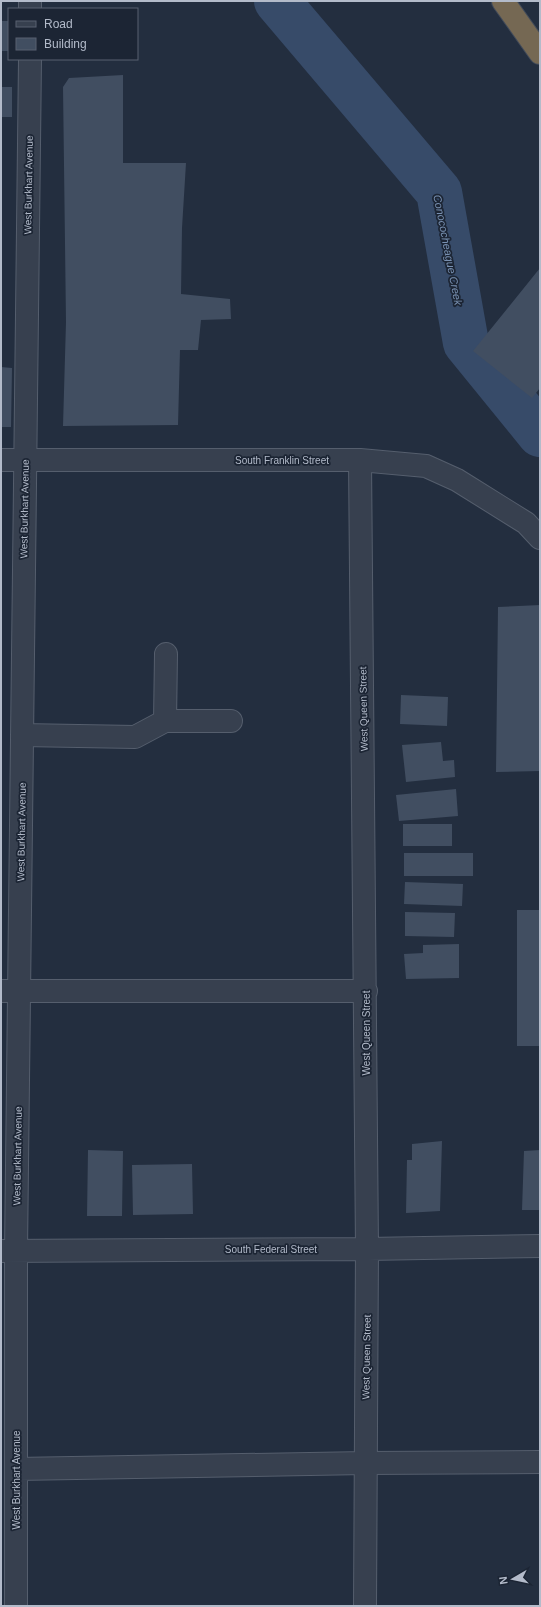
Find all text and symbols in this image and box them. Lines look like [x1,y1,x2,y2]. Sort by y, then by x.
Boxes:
legend [8,8,138,60]
text: Road [44,17,73,31]
text: Building [44,37,87,51]
street label: West Burkhart Avenue [22,135,35,235]
water label: Conococheague Creek [431,194,465,307]
street label: South Franklin Street [235,455,329,466]
street label: West Burkhart Avenue [18,459,31,559]
street label: West Queen Street [357,666,370,752]
street label: West Burkhart Avenue [15,782,28,882]
street label: West Queen Street [361,990,372,1075]
street label: West Burkhart Avenue [11,1106,24,1206]
street label: South Federal Street [225,1244,317,1255]
street label: West Queen Street [360,1314,373,1400]
street label: West Burkhart Avenue [11,1430,22,1530]
north arrow [493,1559,533,1599]
text: N [497,1576,510,1585]

